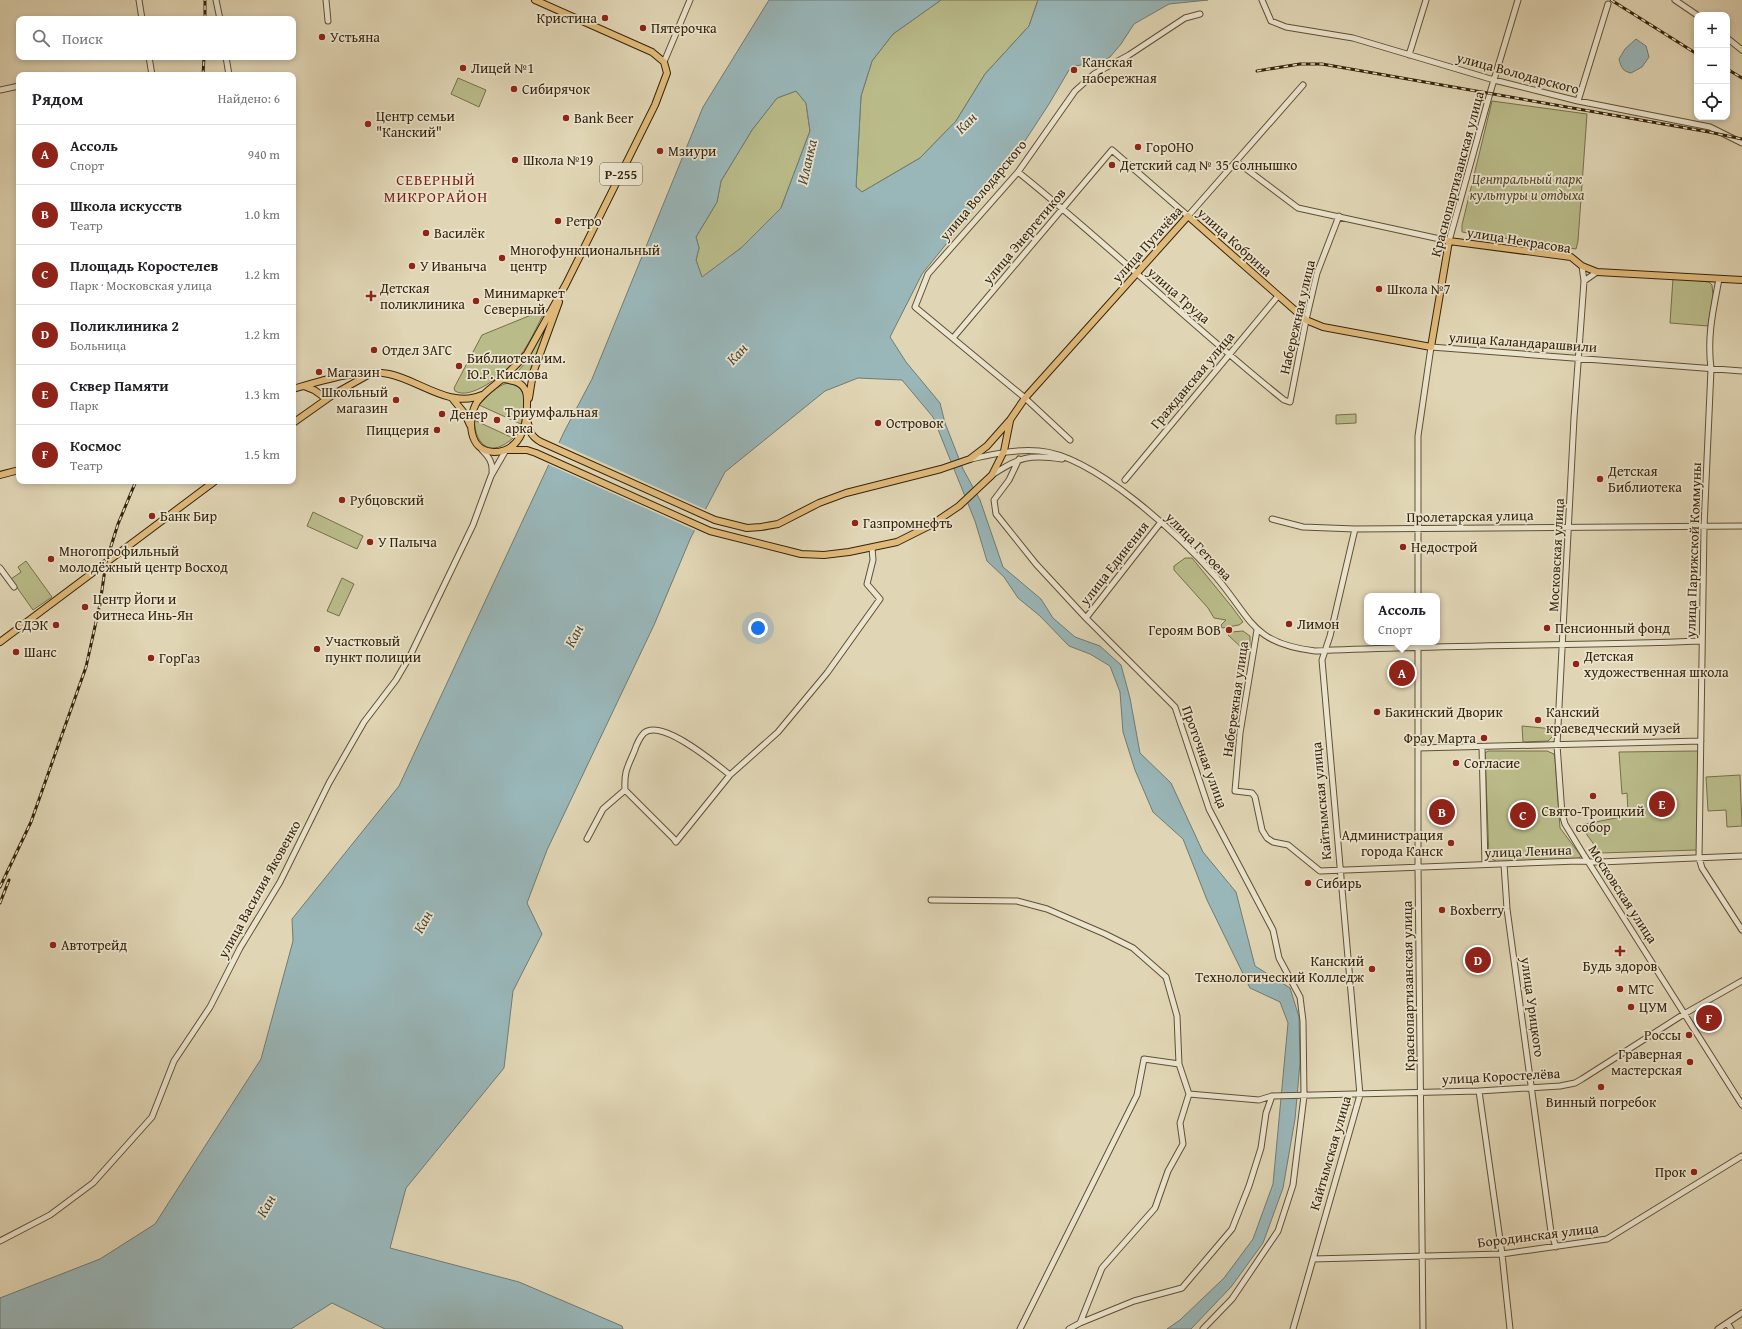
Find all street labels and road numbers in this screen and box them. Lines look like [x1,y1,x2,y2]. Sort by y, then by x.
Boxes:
street label: улица Володарского [1453,47,1582,99]
street label: Краснопартизанская улица [1425,89,1489,259]
street label: улица Володарского [934,135,1031,246]
road number: Р-255 [600,163,642,185]
street label: улица Энергетиков [977,183,1070,289]
street label: улица Пугачёва [1106,201,1187,288]
street label: улица Кобрина [1192,202,1277,281]
street label: улица Некрасова [1465,222,1573,258]
street label: Набережная улица [1274,258,1320,376]
street label: улица Труда [1142,261,1215,328]
street label: Гражданская улица [1145,327,1239,433]
street label: улица Каландарашвили [1447,327,1598,357]
street label: улица Парижской Коммуны [1680,462,1706,639]
street label: Московская улица [1543,497,1569,612]
street label: Пролетарская улица [1406,505,1534,527]
street label: улица Гетоева [1160,507,1237,585]
street label: улица Единения [1074,517,1153,610]
street label: Набережная улица [1217,639,1253,758]
street label: Проточная улица [1177,703,1233,811]
street label: Кайтымская улица [1306,741,1336,861]
street label: улица Василия Яковенко [212,816,305,962]
street label: улица Ленина [1483,839,1572,863]
street label: Московская улица [1584,841,1663,947]
street label: Краснопартизанская улица [1397,900,1419,1071]
street label: улица Урицкого [1516,955,1550,1058]
street label: улица Коростелёва [1440,1063,1561,1089]
street label: Кайтымская улица [1304,1093,1356,1213]
street label: Бородинская улица [1476,1218,1600,1252]

